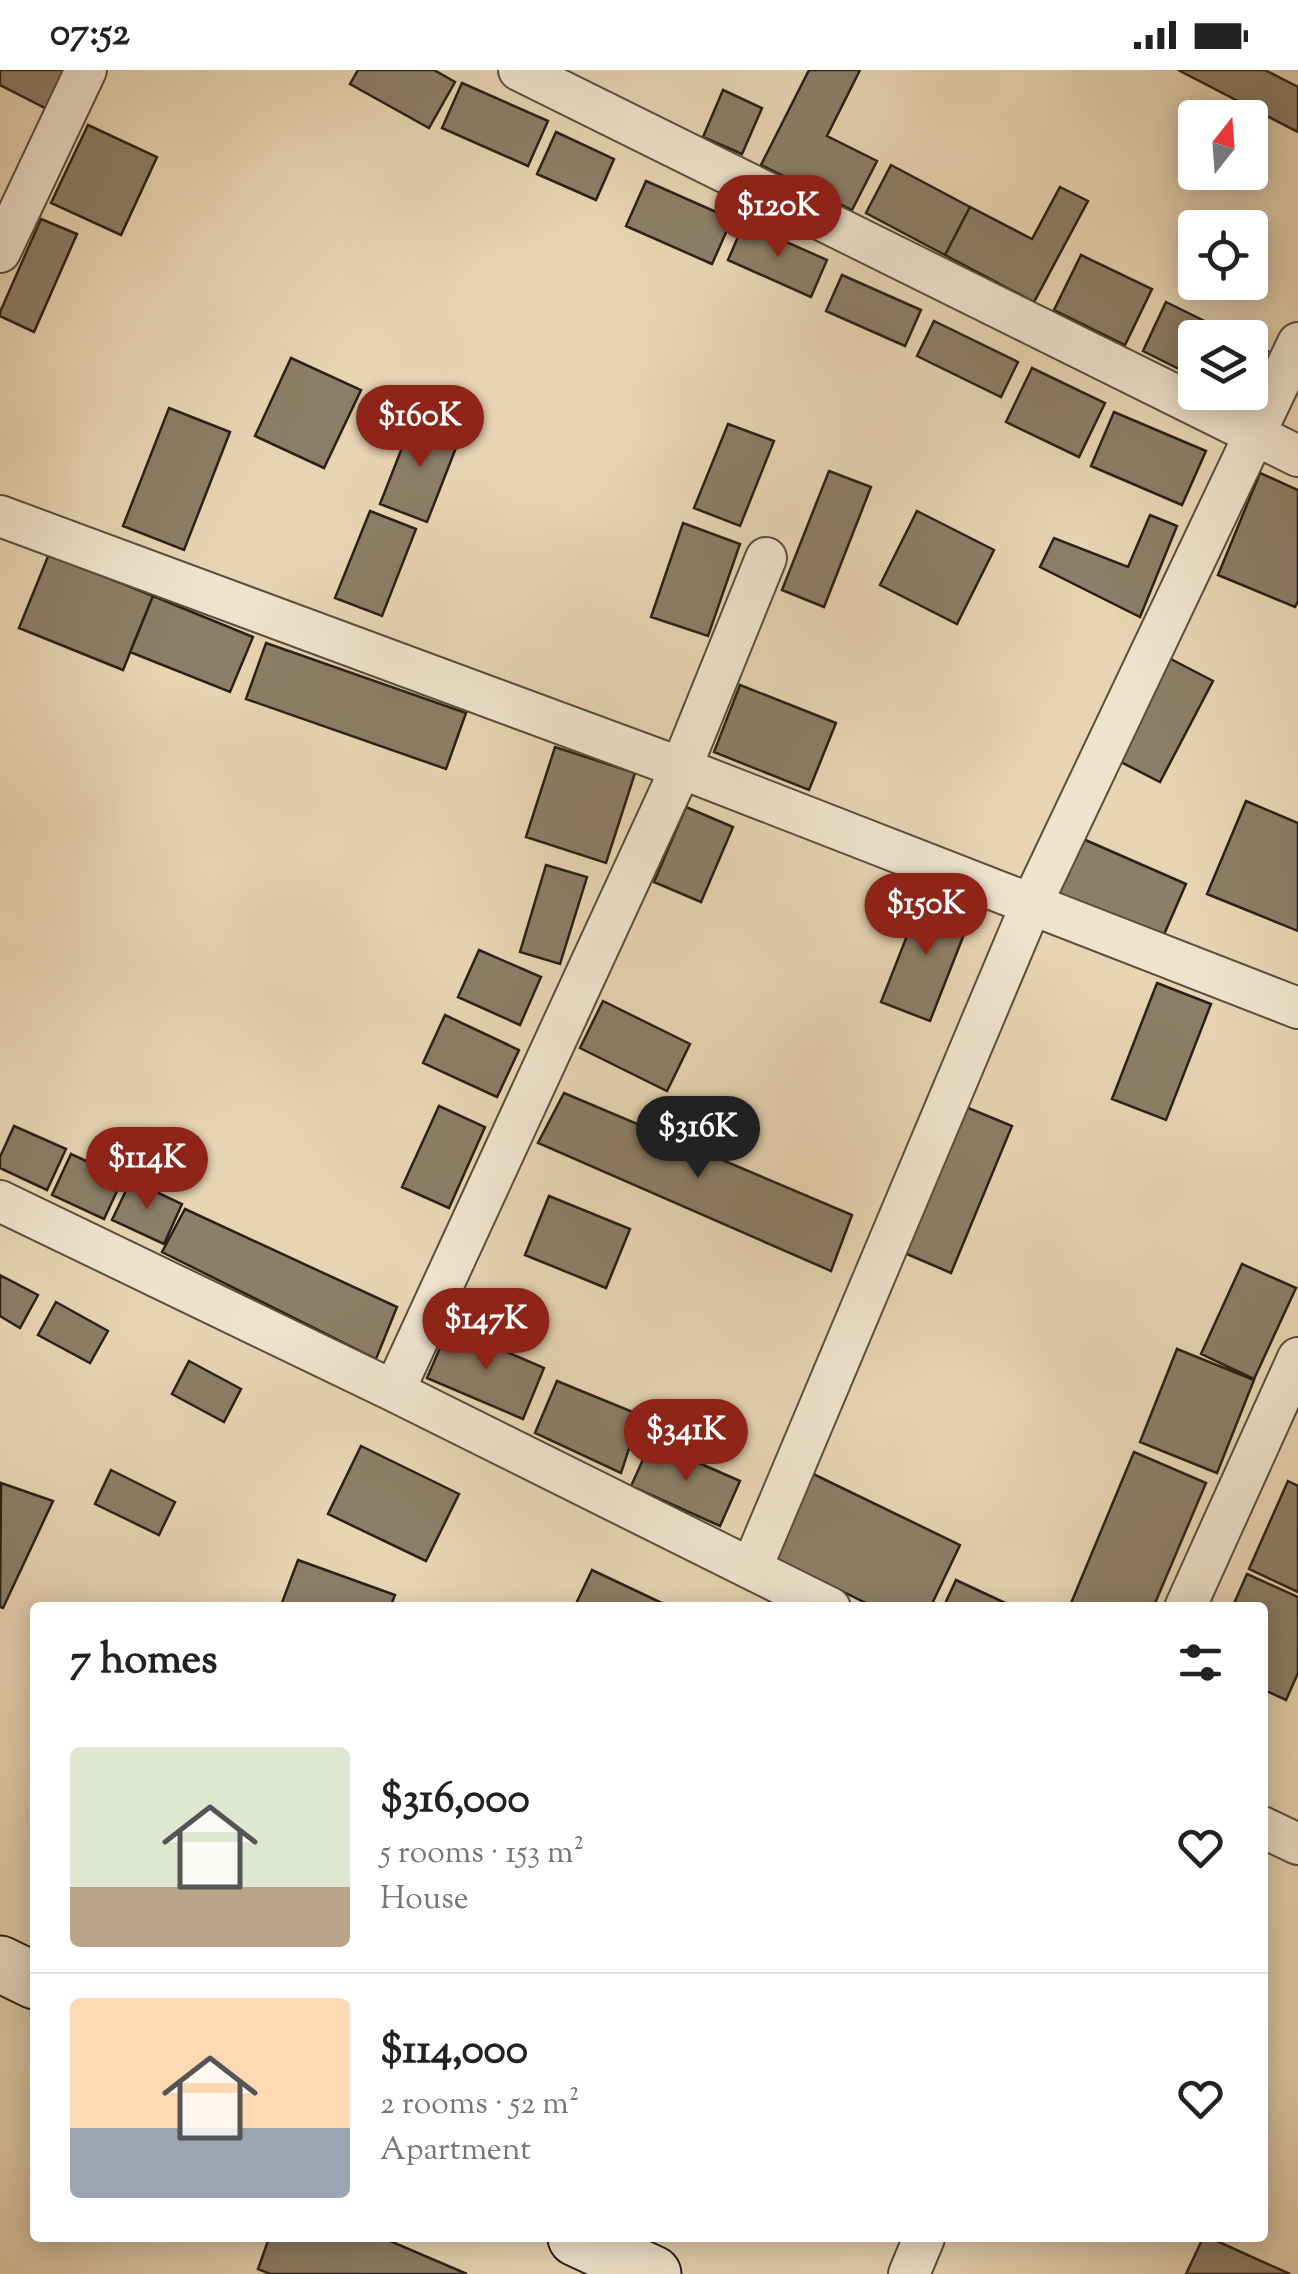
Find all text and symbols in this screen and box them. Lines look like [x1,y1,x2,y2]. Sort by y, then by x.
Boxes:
text: 07:52 [50,8,130,62]
north arrow [1178,100,1268,190]
map controls [1178,100,1268,410]
pin: $120K [708,175,848,260]
text: $120K [736,184,820,230]
button: locate [1178,210,1268,300]
button: layers [1178,320,1268,410]
pin: $160K [350,385,490,470]
text: $160K [378,394,462,440]
pin: $150K [856,873,996,958]
text: $150K [887,882,965,928]
pin: $316K [628,1096,768,1181]
text: $316K [658,1105,738,1151]
pin: $114K [77,1127,217,1212]
text: $114K [108,1136,186,1182]
pin: $147K [416,1288,556,1373]
text: $147K [444,1297,528,1343]
pin: $341K [616,1399,756,1484]
text: $341K [646,1408,726,1454]
text: 7 homes [70,1632,218,1692]
icon: filters [1173,1635,1228,1690]
text: $316,000 [380,1771,530,1831]
icon: home [150,1787,270,1907]
icon: heart [1173,1820,1228,1875]
text: 5 rooms · 153 m² [380,1831,584,1877]
text: House [380,1877,469,1923]
text: $114,000 [380,2022,528,2082]
icon: home [150,2038,270,2158]
icon: heart [1173,2071,1228,2126]
text: 2 rooms · 52 m² [380,2082,580,2128]
text: Apartment [380,2128,531,2174]

